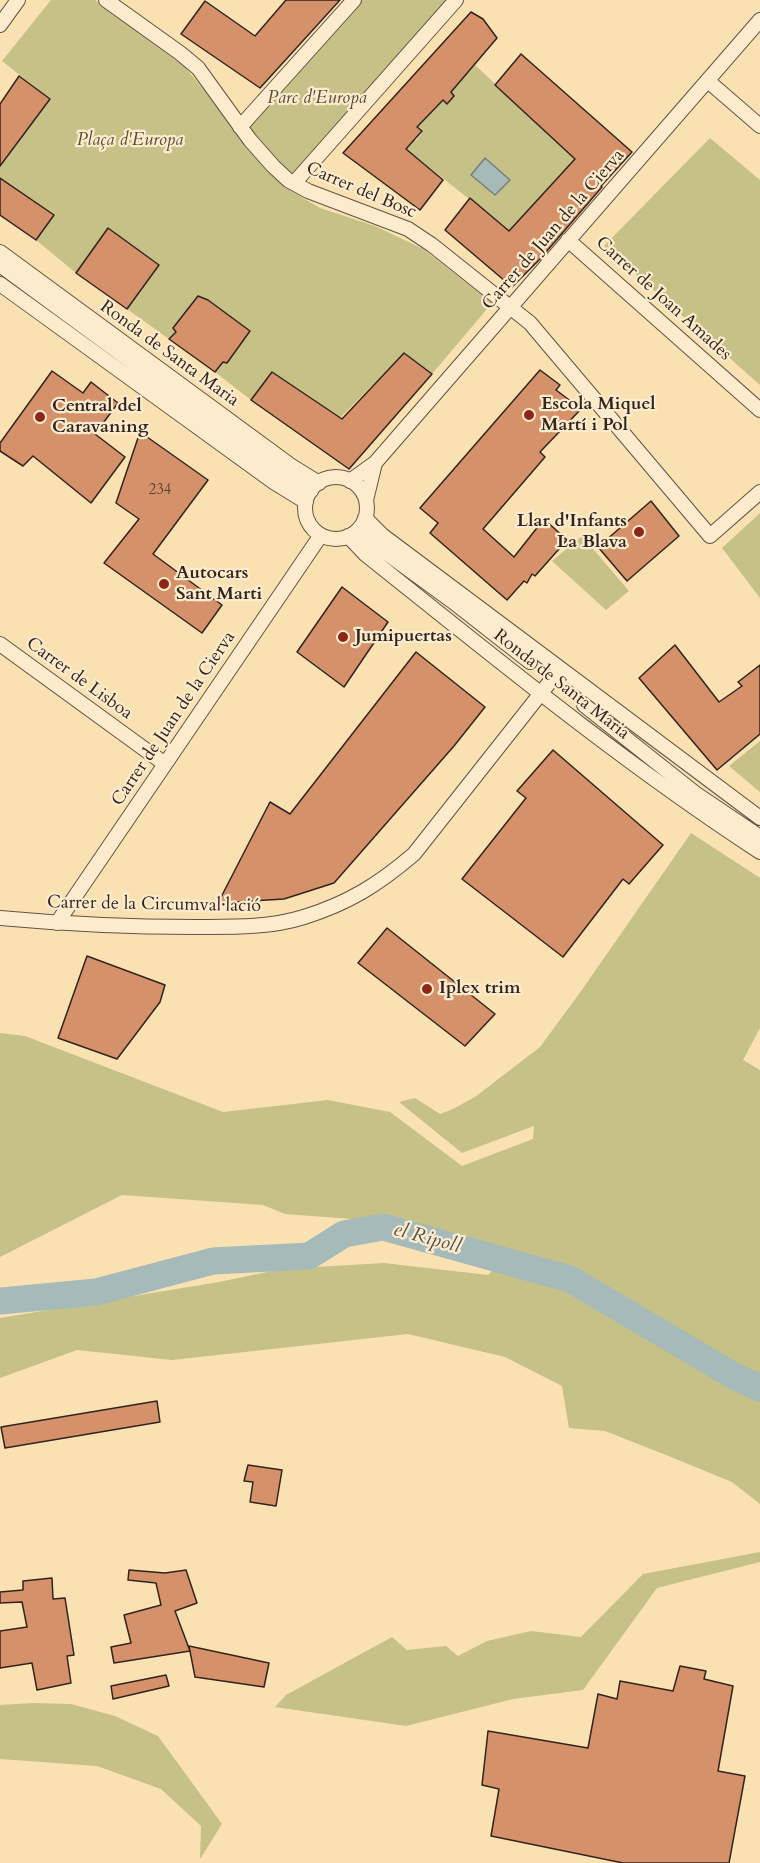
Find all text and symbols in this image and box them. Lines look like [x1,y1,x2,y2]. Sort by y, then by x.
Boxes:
park label: Parc d'Europa [267,88,367,110]
park label: Plaça d'Europa [77,130,183,152]
street label: Carrer de Juan de la Cierva [478,145,630,315]
street label: Carrer del Bosc [303,158,419,224]
street label: Carrer de Joan Amades [591,232,735,366]
street label: Ronda de Santa Maria [95,296,243,412]
place label: Escola Miquel Martí i Pol [541,394,656,436]
place label: Central del Caravaning [52,396,149,438]
marker: Escola Miquel Martí i Pol [522,408,536,422]
marker: Central del Caravaning [33,410,47,424]
house number: 234 [148,482,172,500]
place label: Llar d'Infants La Blava [517,511,627,554]
marker: Llar d'Infants La Blava [632,525,646,539]
place label: Autocars Sant Marti [176,563,262,606]
marker: Autocars Sant Marti [157,577,171,591]
street label: Ronda de Santa Maria [489,625,633,745]
place label: Jumipuertas [355,626,452,648]
street label: Carrer de Juan de la Cierva [107,628,241,810]
marker: Jumipuertas [336,630,350,644]
street label: Carrer de Lisboa [22,633,136,725]
street label: Carrer de la Circumval·lació [47,892,261,918]
place label: Iplex trim [439,978,521,1000]
marker: Iplex trim [420,982,434,996]
water label: el Ripoll [391,1219,463,1259]

